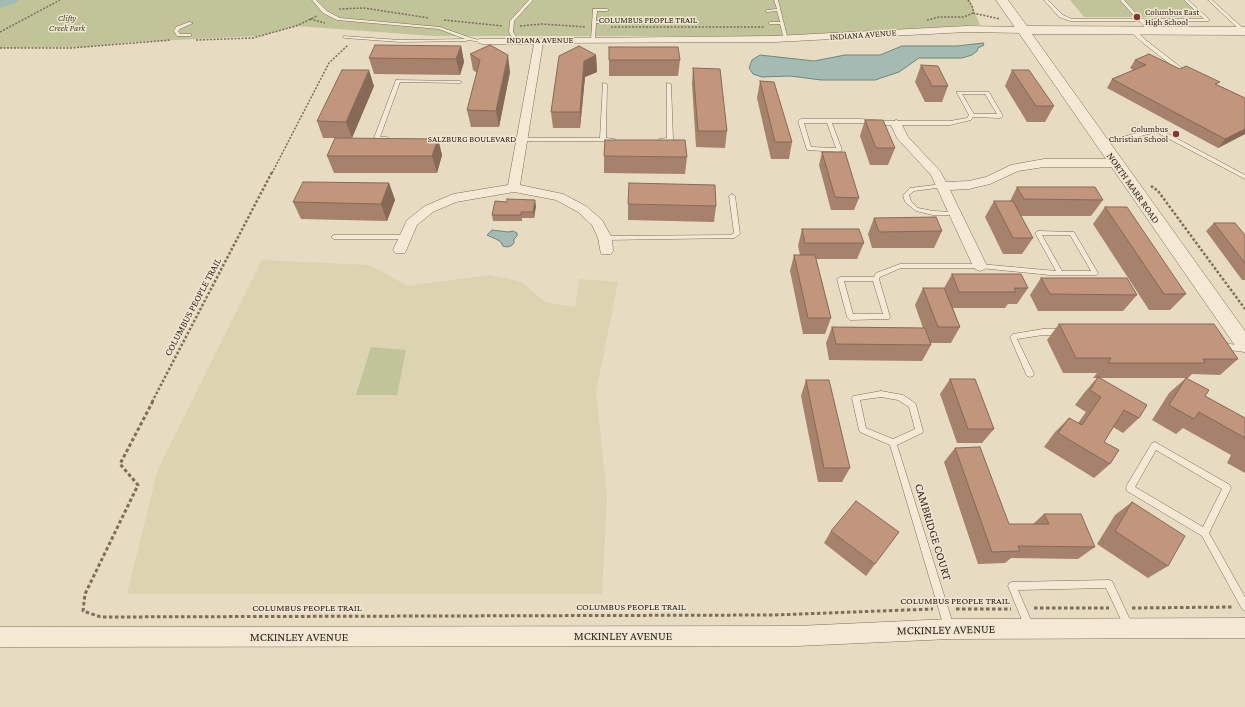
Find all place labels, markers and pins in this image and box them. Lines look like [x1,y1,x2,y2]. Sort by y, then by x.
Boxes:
place label: Columbus East High School [1145,7,1199,28]
marker: Columbus East High School [1132,12,1142,22]
place label: Columbus Christian School [1109,124,1168,145]
marker: Columbus Christian School [1171,129,1181,139]

